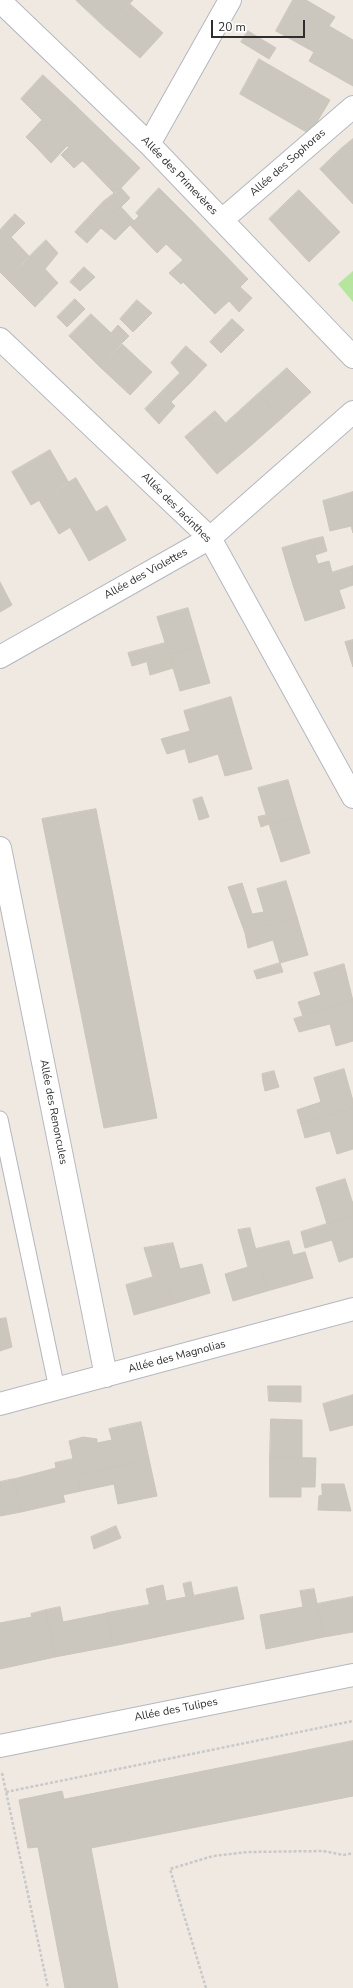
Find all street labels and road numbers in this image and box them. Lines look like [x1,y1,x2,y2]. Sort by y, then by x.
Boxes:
street label: Allée des Sophoras [247,127,329,199]
street label: Allée des Primevères [138,134,220,218]
street label: Allée des Jacinthes [138,470,214,546]
street label: Allée des Violettes [102,546,190,602]
street label: Allée des Renoncules [36,1058,70,1166]
street label: Allée des Magnolias [127,1338,227,1376]
street label: Allée des Tulipes [133,1695,219,1725]

